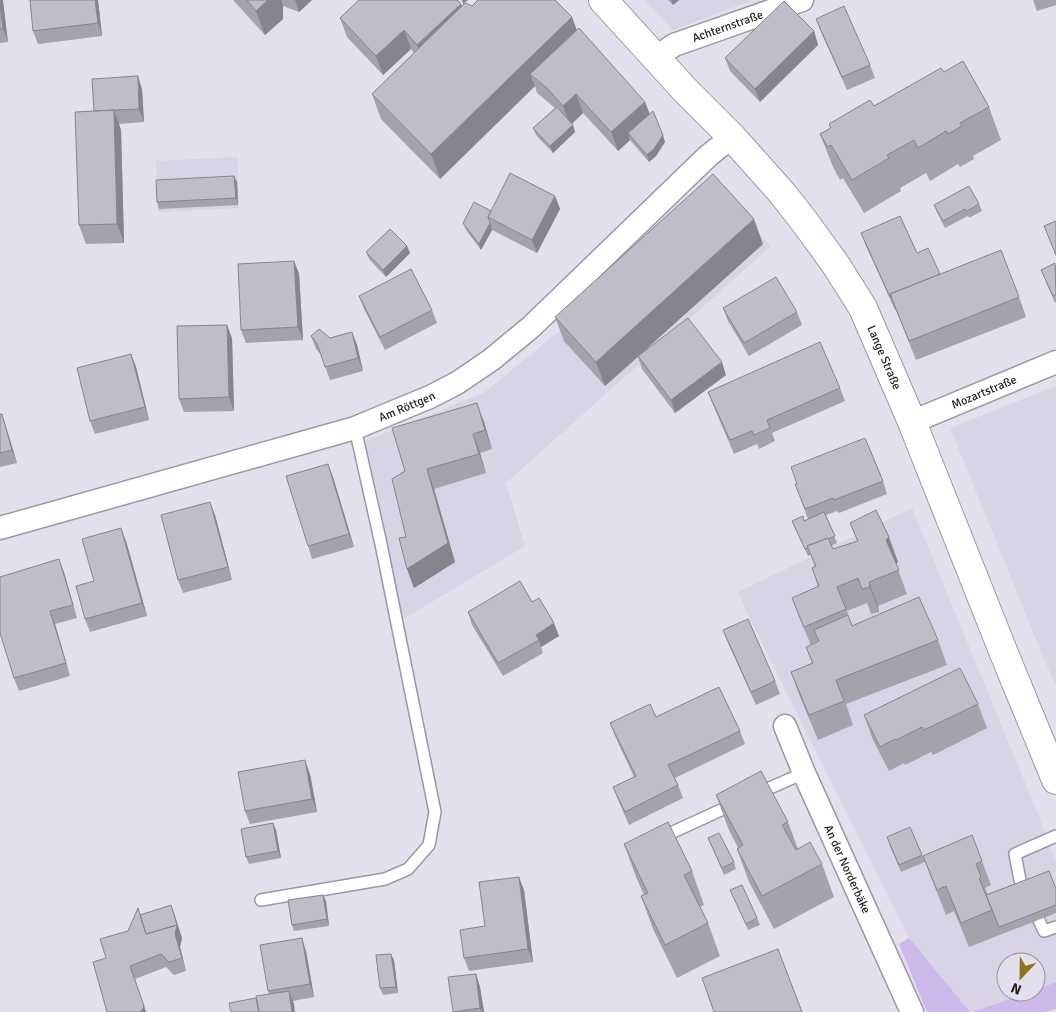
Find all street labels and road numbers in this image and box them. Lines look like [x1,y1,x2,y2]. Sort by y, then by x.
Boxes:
street label: Achternstraße [690,7,765,46]
street label: Lange Straße [863,323,904,392]
street label: Mozartstraße [949,372,1019,413]
street label: Am Röttgen [377,388,438,425]
street label: An der Norderbäke [820,822,873,916]

